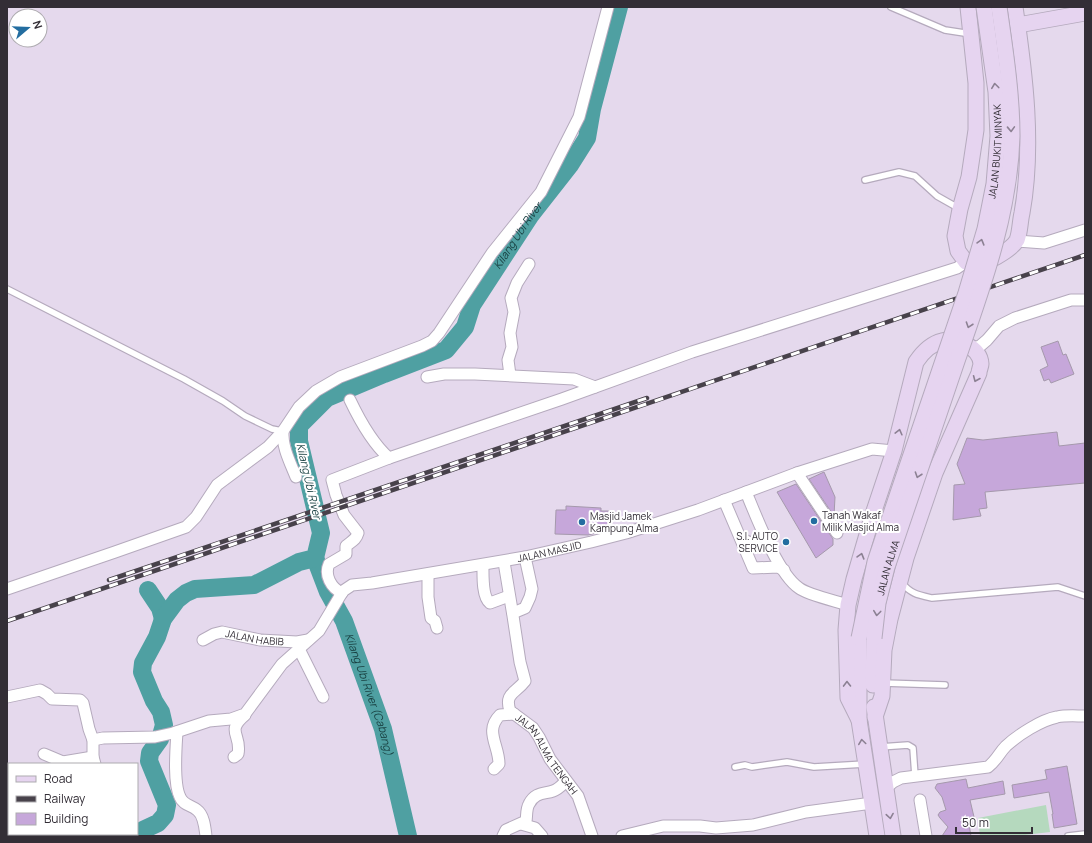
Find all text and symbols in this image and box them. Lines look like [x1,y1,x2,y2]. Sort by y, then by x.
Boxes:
north arrow [8,8,48,48]
text: N [30,18,46,31]
one-way arrow [991,83,1000,89]
street label: JALAN BUKIT MINYAK [984,104,1005,200]
one-way arrow [1007,126,1016,132]
water label: Kilang Ubi River [490,197,546,272]
one-way arrow [976,239,985,246]
one-way arrow [966,322,974,329]
one-way arrow [973,374,981,382]
one-way arrow [894,428,903,435]
water label: Kilang Ubi River [293,442,326,522]
one-way arrow [914,471,923,478]
place label: Tanah Wakaf Milik Masjid Alma [822,508,899,534]
place label: Masjid Jamek Kampung Alma [590,509,658,535]
marker: Tanah Wakaf Milik Masjid Alma [809,516,819,526]
marker: Masjid Jamek Kampung Alma [577,517,587,527]
place label: S.I. AUTO SERVICE [736,529,778,555]
street label: JALAN MASJID [516,537,583,565]
marker: S.I. AUTO SERVICE [781,537,791,547]
street label: JALAN ALMA [873,537,903,597]
one-way arrow [856,553,865,560]
one-way arrow [873,610,882,616]
street label: JALAN HABIB [224,626,284,648]
water label: Kilang Ubi River (Cabang) [342,631,397,757]
one-way arrow [843,681,852,687]
street label: JALAN ALMA TENGAH [513,710,581,797]
one-way arrow [858,739,867,745]
legend [8,763,138,835]
text: Road [44,770,72,787]
text: Railway [44,790,86,807]
scale bar [956,809,1032,835]
text: Building [44,810,88,827]
one-way arrow [885,812,894,819]
text: 50 m [962,814,989,831]

